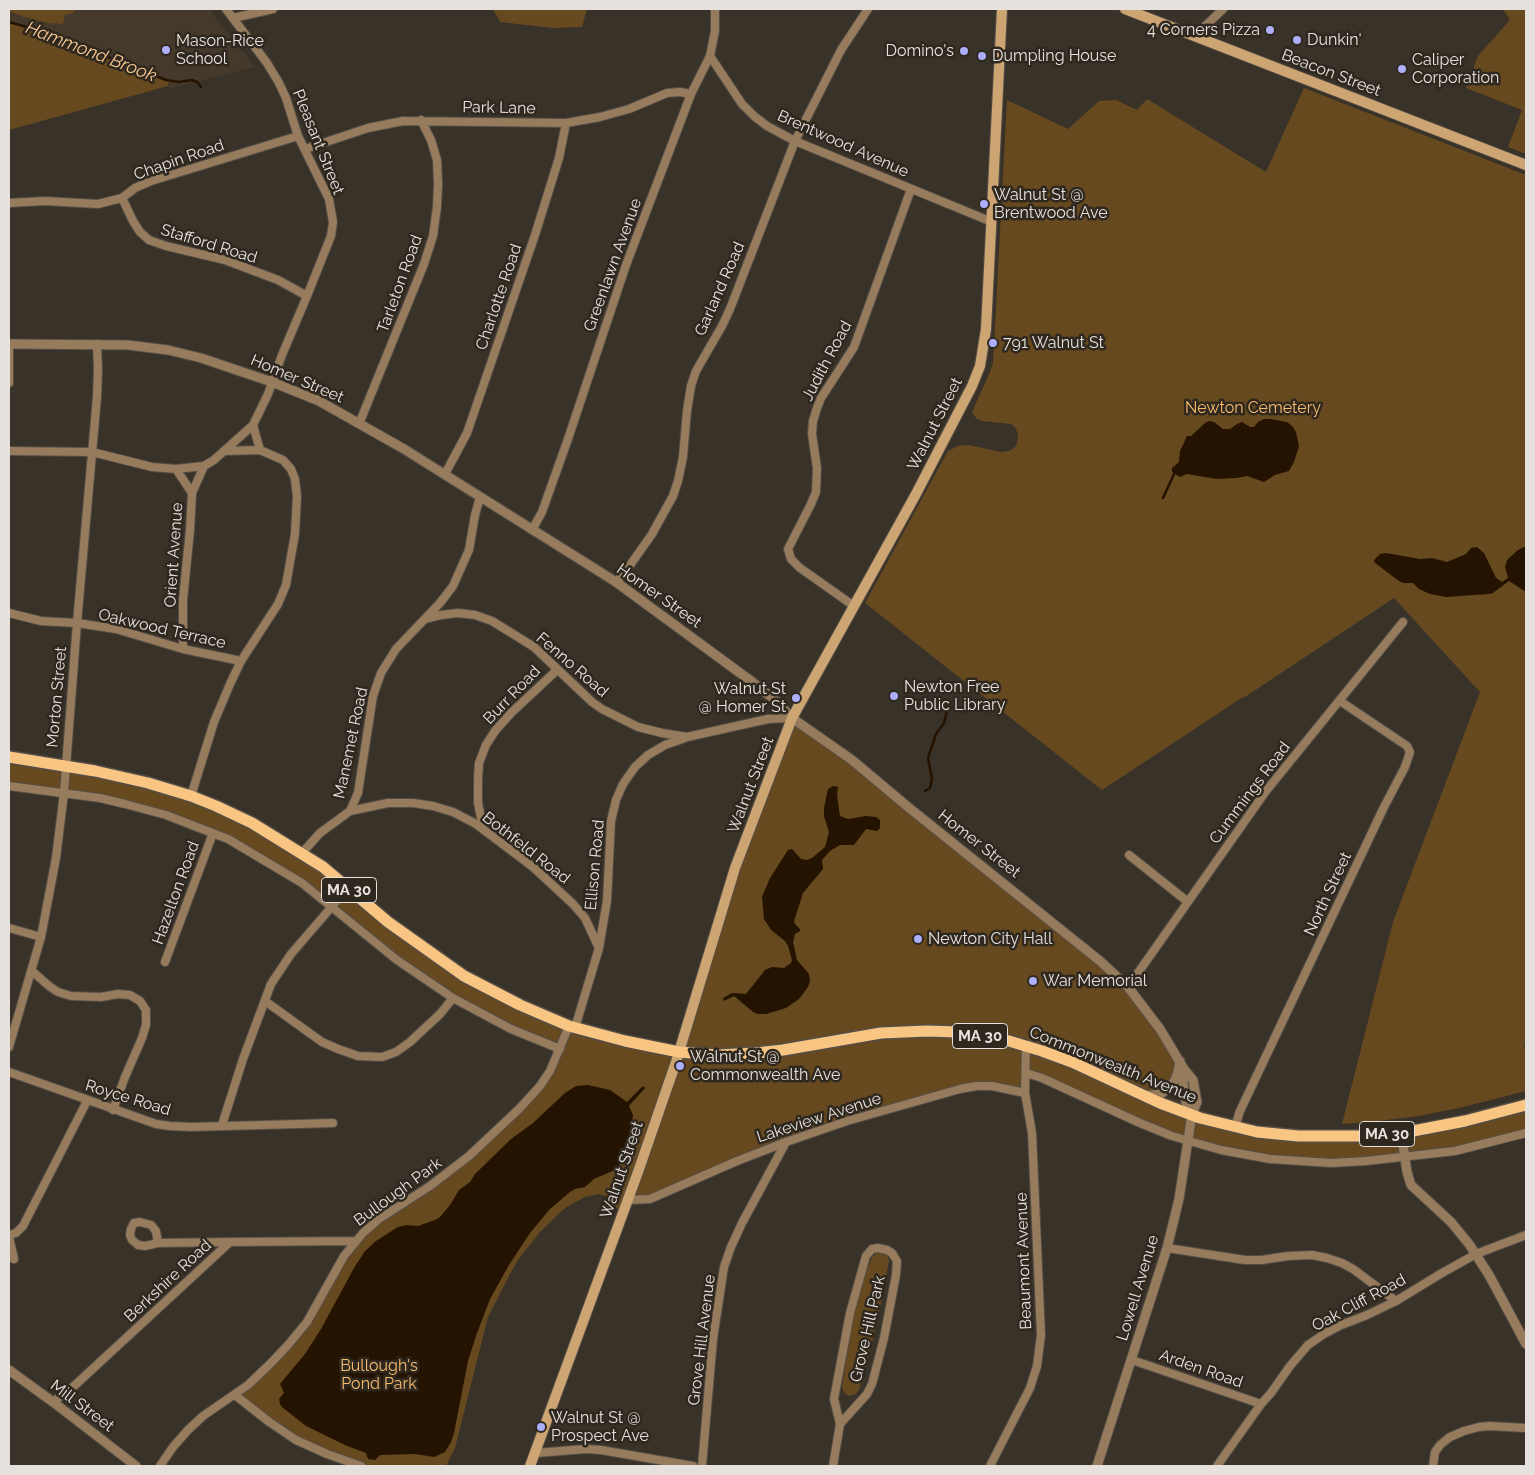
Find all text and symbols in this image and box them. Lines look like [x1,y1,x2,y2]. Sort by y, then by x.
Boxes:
water label: Hammond Brook [23,17,159,87]
place label: 4 Corners Pizza [1147,20,1260,40]
marker: 4 Corners Pizza [1264,24,1276,36]
place label: Dunkin' [1307,30,1362,50]
place label: Mason-Rice School [176,31,264,69]
marker: Dunkin' [1291,34,1303,46]
place label: Domino's [886,41,954,61]
marker: Mason-Rice School [160,44,172,56]
marker: Domino's [958,45,970,57]
street label: Beacon Street [1279,45,1383,101]
place label: Dumpling House [992,46,1116,66]
marker: Dumpling House [976,50,988,62]
place label: Caliper Corporation [1412,50,1499,88]
marker: Caliper Corporation [1396,63,1408,75]
street label: Pleasant Street [288,87,348,197]
street label: Park Lane [462,98,536,118]
street label: Brentwood Avenue [774,106,912,182]
street label: Chapin Road [131,136,227,184]
place label: Walnut St @ Brentwood Ave [994,185,1108,223]
street label: Greenlawn Avenue [580,196,646,334]
marker: Walnut St @ Brentwood Ave [978,198,990,210]
street label: Stafford Road [158,220,260,268]
street label: Tarleton Road [373,233,427,335]
street label: Garland Road [691,239,749,339]
street label: Charlotte Road [472,241,526,353]
street label: Judith Road [798,318,856,404]
place label: 791 Walnut St [1003,333,1104,353]
marker: 791 Walnut St [987,337,999,349]
street label: Homer Street [248,351,346,407]
street label: Walnut Street [903,374,967,474]
park label: Newton Cemetery [1185,398,1321,418]
street label: Orient Avenue [161,502,187,608]
street label: Homer Street [613,560,705,632]
street label: Oakwood Terrace [96,605,228,653]
street label: Fenno Road [532,629,612,701]
street label: Morton Street [43,646,71,748]
street label: Burr Road [479,662,545,728]
place label: Newton Free Public Library [904,677,1005,715]
place label: Walnut St @ Homer St [699,679,786,717]
street label: Manemet Road [330,686,372,800]
marker: Newton Free Public Library [888,690,900,702]
marker: Walnut St @ Homer St [790,692,802,704]
street label: Walnut Street [724,734,778,836]
street label: Cummings Road [1205,738,1295,848]
street label: Homer Street [934,806,1024,882]
street label: Bothfeld Road [478,808,574,888]
street label: Ellison Road [581,819,609,911]
street label: Hazelton Road [148,839,204,947]
street label: North Street [1300,849,1356,939]
road number: MA 30 [322,878,376,902]
place label: Newton City Hall [928,929,1052,949]
marker: Newton City Hall [912,933,924,945]
place label: War Memorial [1043,971,1147,991]
marker: War Memorial [1027,975,1039,987]
street label: Commonwealth Avenue [1027,1023,1199,1107]
road number: MA 30 [952,1024,1008,1048]
place label: Walnut St @ Commonwealth Ave [690,1047,840,1085]
marker: Walnut St @ Commonwealth Ave [674,1060,686,1072]
street label: Royce Road [83,1076,173,1120]
street label: Lakeview Avenue [754,1089,884,1147]
street label: Walnut Street [596,1119,648,1221]
road number: MA 30 [1360,1122,1414,1146]
street label: Bullough Park [350,1154,446,1230]
street label: Beaumont Avenue [1012,1192,1036,1330]
street label: Lowell Avenue [1113,1233,1163,1343]
street label: Berkshire Road [121,1236,215,1326]
street label: Oak Cliff Road [1309,1270,1409,1336]
street label: Grove Hill Avenue [684,1273,720,1407]
street label: Grove Hill Park [846,1274,890,1384]
street label: Arden Road [1157,1346,1245,1392]
park label: Bullough's Pond Park [340,1356,418,1394]
street label: Mill Street [46,1376,118,1436]
place label: Walnut St @ Prospect Ave [551,1408,649,1446]
marker: Walnut St @ Prospect Ave [535,1421,547,1433]

